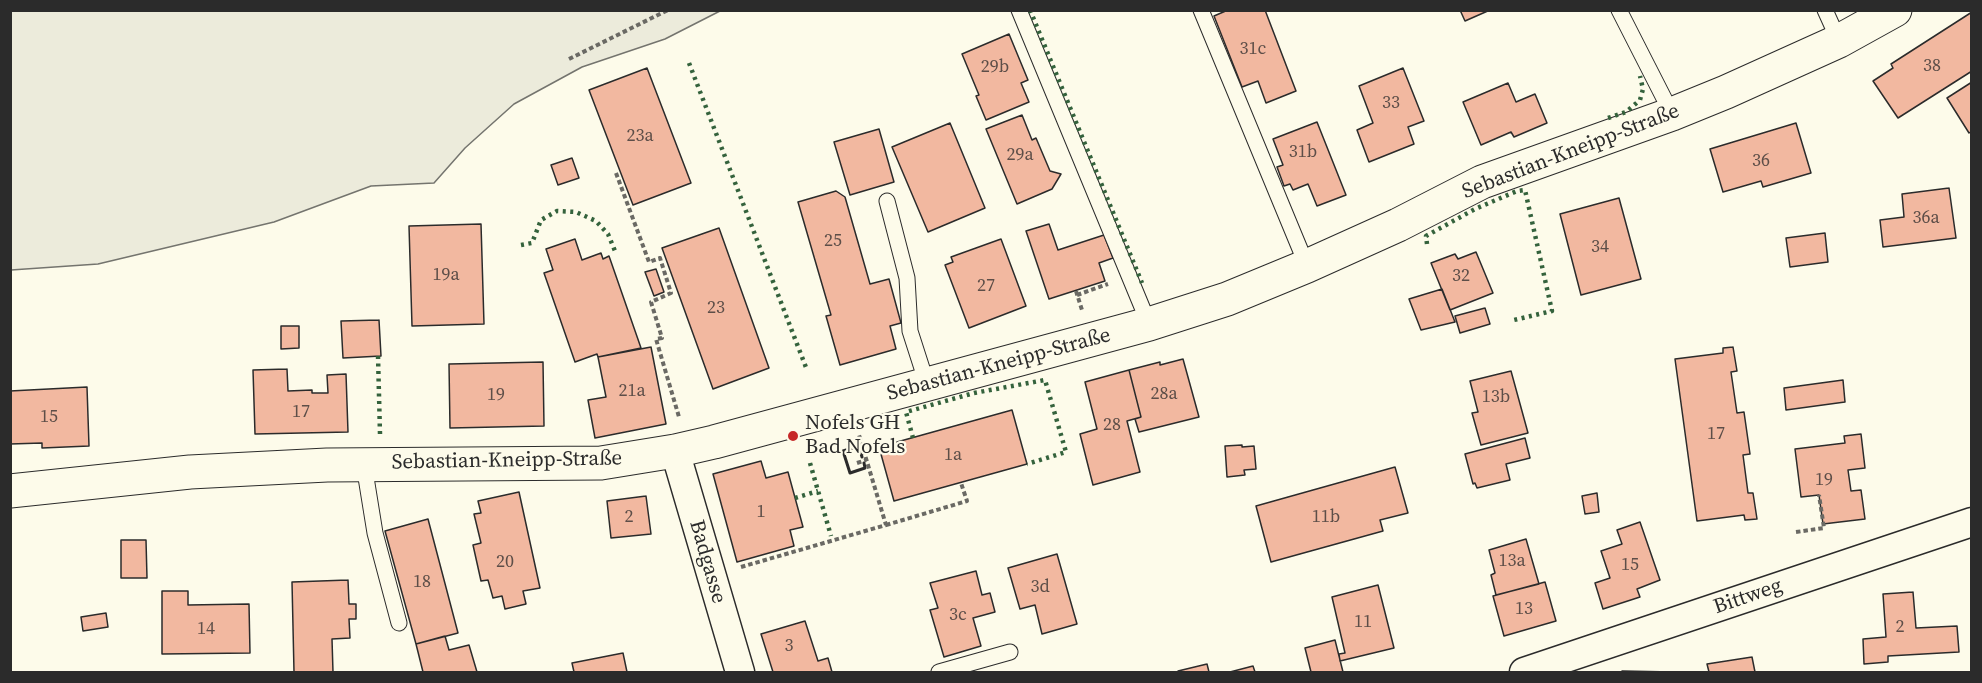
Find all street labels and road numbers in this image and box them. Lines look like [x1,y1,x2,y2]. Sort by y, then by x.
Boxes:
street label: Sebastian-Kneipp-Straße [1459,99,1683,205]
street label: Sebastian-Kneipp-Straße [884,323,1114,407]
street label: Sebastian-Kneipp-Straße [392,446,622,476]
street label: Badgasse [683,517,731,607]
street label: Bittweg [1710,574,1786,620]

